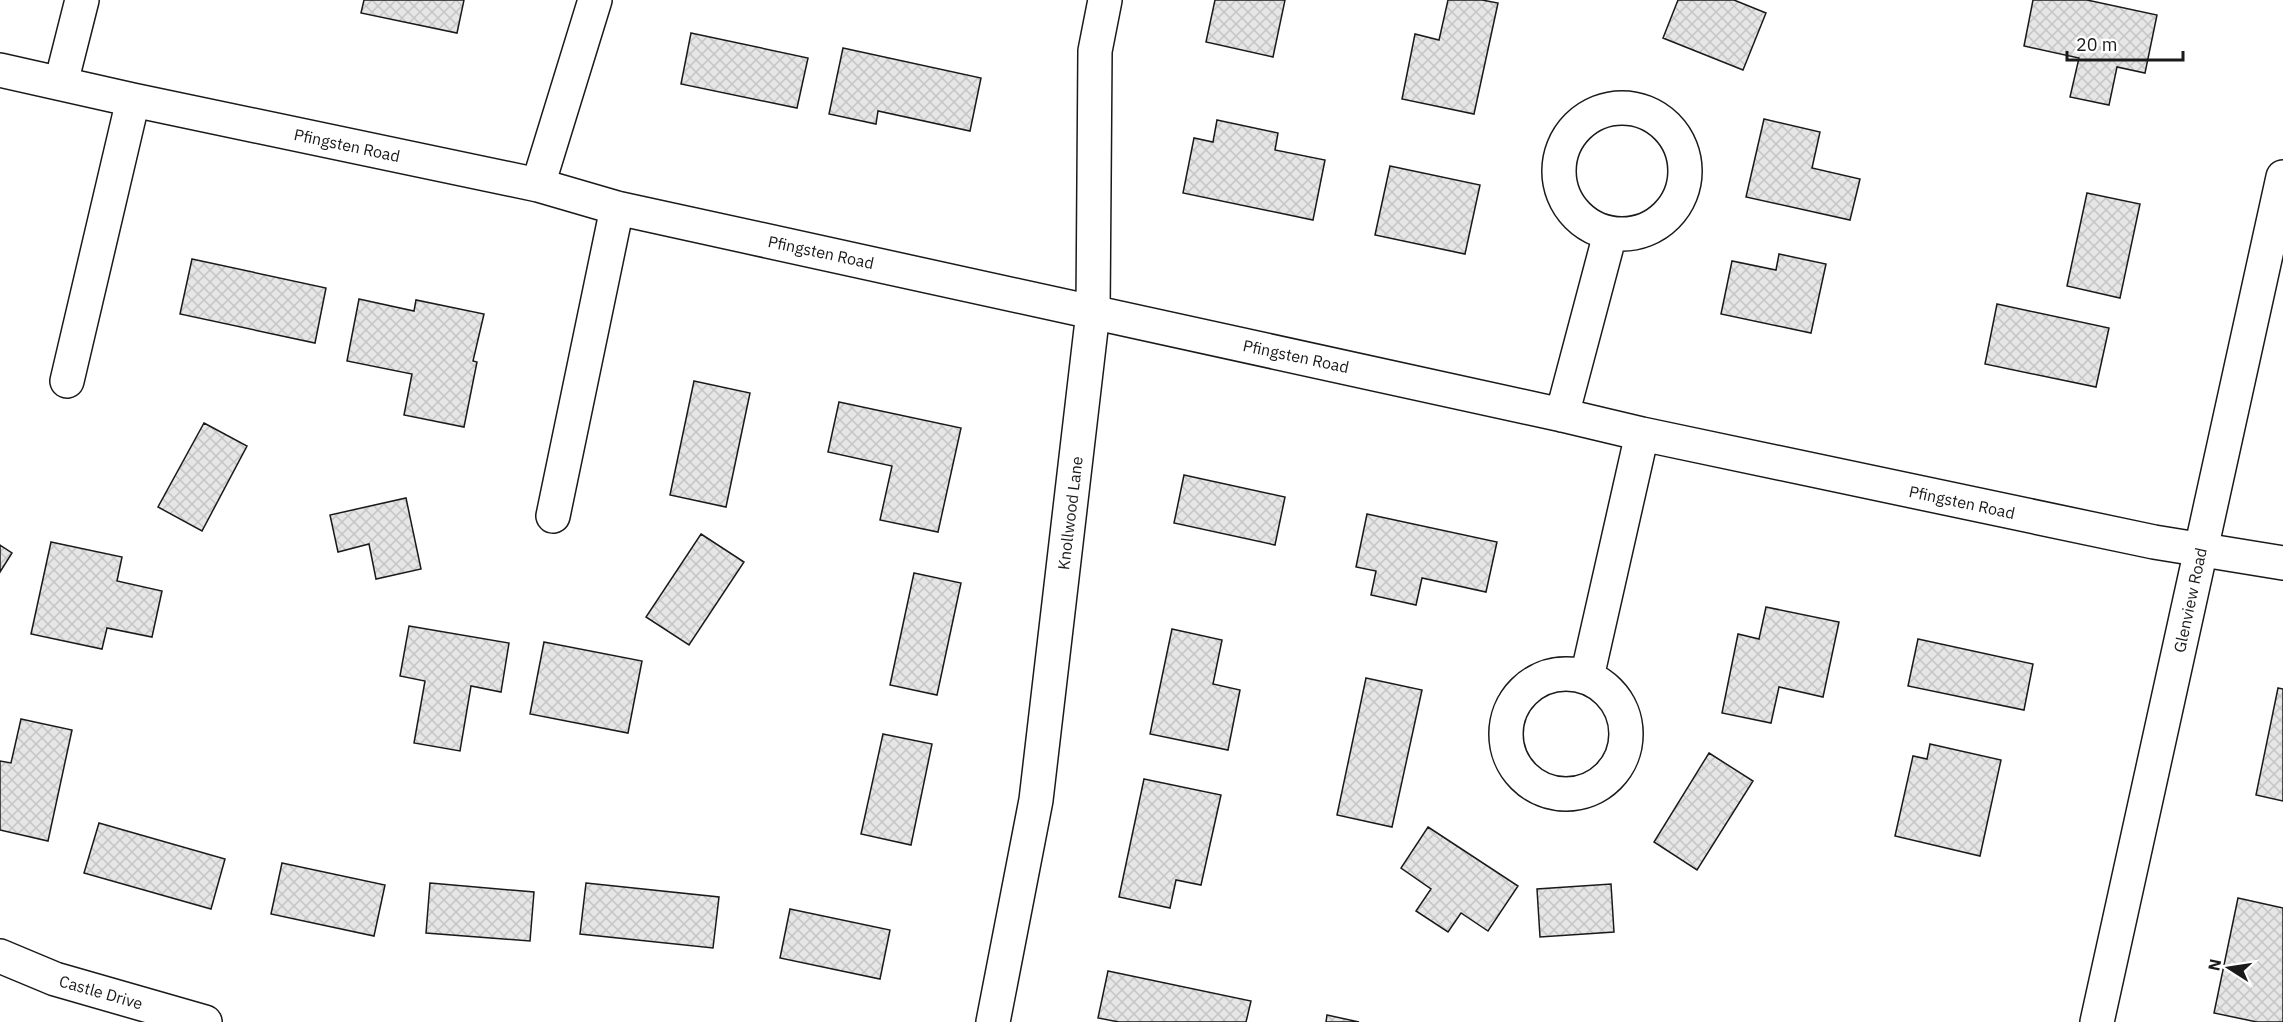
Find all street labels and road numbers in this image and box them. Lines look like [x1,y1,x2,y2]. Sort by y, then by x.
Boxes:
street label: Pfingsten Road [292,124,402,166]
street label: Pfingsten Road [766,231,876,273]
street label: Pfingsten Road [1241,335,1351,377]
street label: Knollwood Lane [1053,455,1087,571]
street label: Pfingsten Road [1907,481,2017,523]
street label: Glenview Road [2169,546,2211,654]
street label: Castle Drive [57,971,145,1013]

